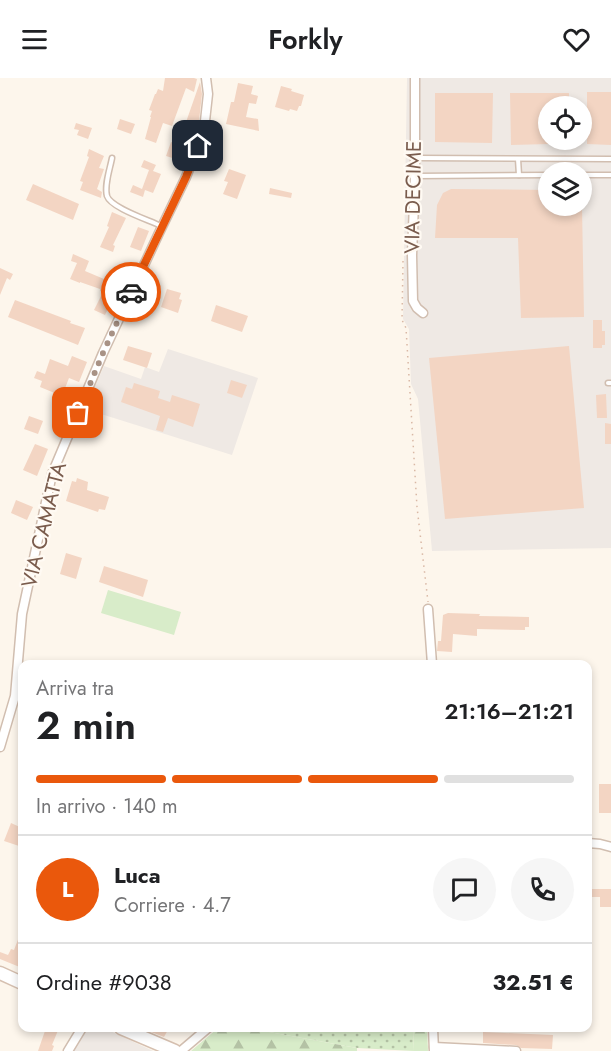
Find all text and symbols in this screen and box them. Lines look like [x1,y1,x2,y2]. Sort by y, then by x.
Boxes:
text: Forkly [268,20,343,59]
icon: menu [18,23,51,56]
icon: heart [560,23,593,56]
map controls [538,96,592,216]
button: locate [538,96,592,150]
pin [172,120,223,171]
icon: home [181,129,214,162]
street label: VIA DECIME [397,140,429,254]
button: layers [538,162,592,216]
courier [101,262,161,322]
icon: car [115,276,148,309]
pin [52,387,103,438]
icon: bag [61,396,94,429]
street label: VIA CAMATTA [14,459,74,591]
text: Arriva tra [36,674,114,703]
text: 21:16–21:21 [444,695,574,727]
text: 2 min [36,697,136,754]
text: In arrivo · 140 m [36,792,178,821]
button: chat [433,858,496,921]
button: phone [511,858,574,921]
text: Luca [114,859,161,891]
text: L [62,873,73,905]
text: Corriere · 4.7 [114,891,231,920]
text: Ordine #9038 [36,966,172,998]
text: 32.51 € [492,966,574,998]

